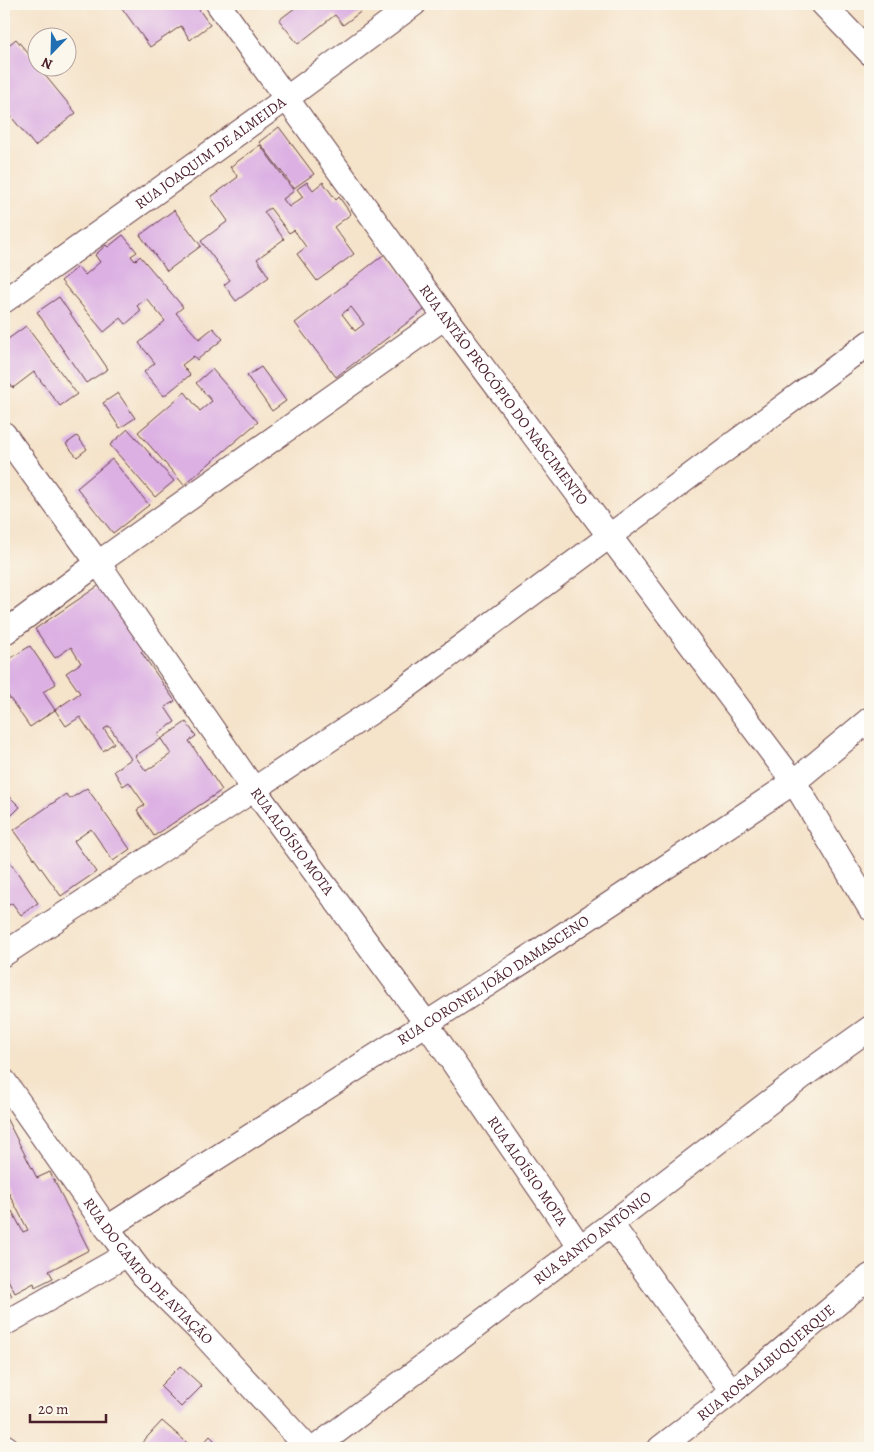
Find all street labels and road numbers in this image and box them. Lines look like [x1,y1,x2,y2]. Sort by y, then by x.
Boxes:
street label: RUA JOAQUIM DE ALMEIDA [131,92,290,214]
street label: RUA ANTÃO PROCÓPIO DO NASCIMENTO [415,280,593,509]
street label: RUA ALOÍSIO MOTA [246,783,339,899]
street label: RUA CORONEL JOÃO DAMASCENO [393,910,593,1050]
street label: RUA ALOÍSIO MOTA [483,1112,573,1230]
street label: RUA SANTO ANTÔNIO [529,1186,656,1289]
street label: RUA DO CAMPO DE AVIAÇÃO [79,1194,218,1349]
street label: RUA ROSA ALBUQUERQUE [693,1300,839,1426]

